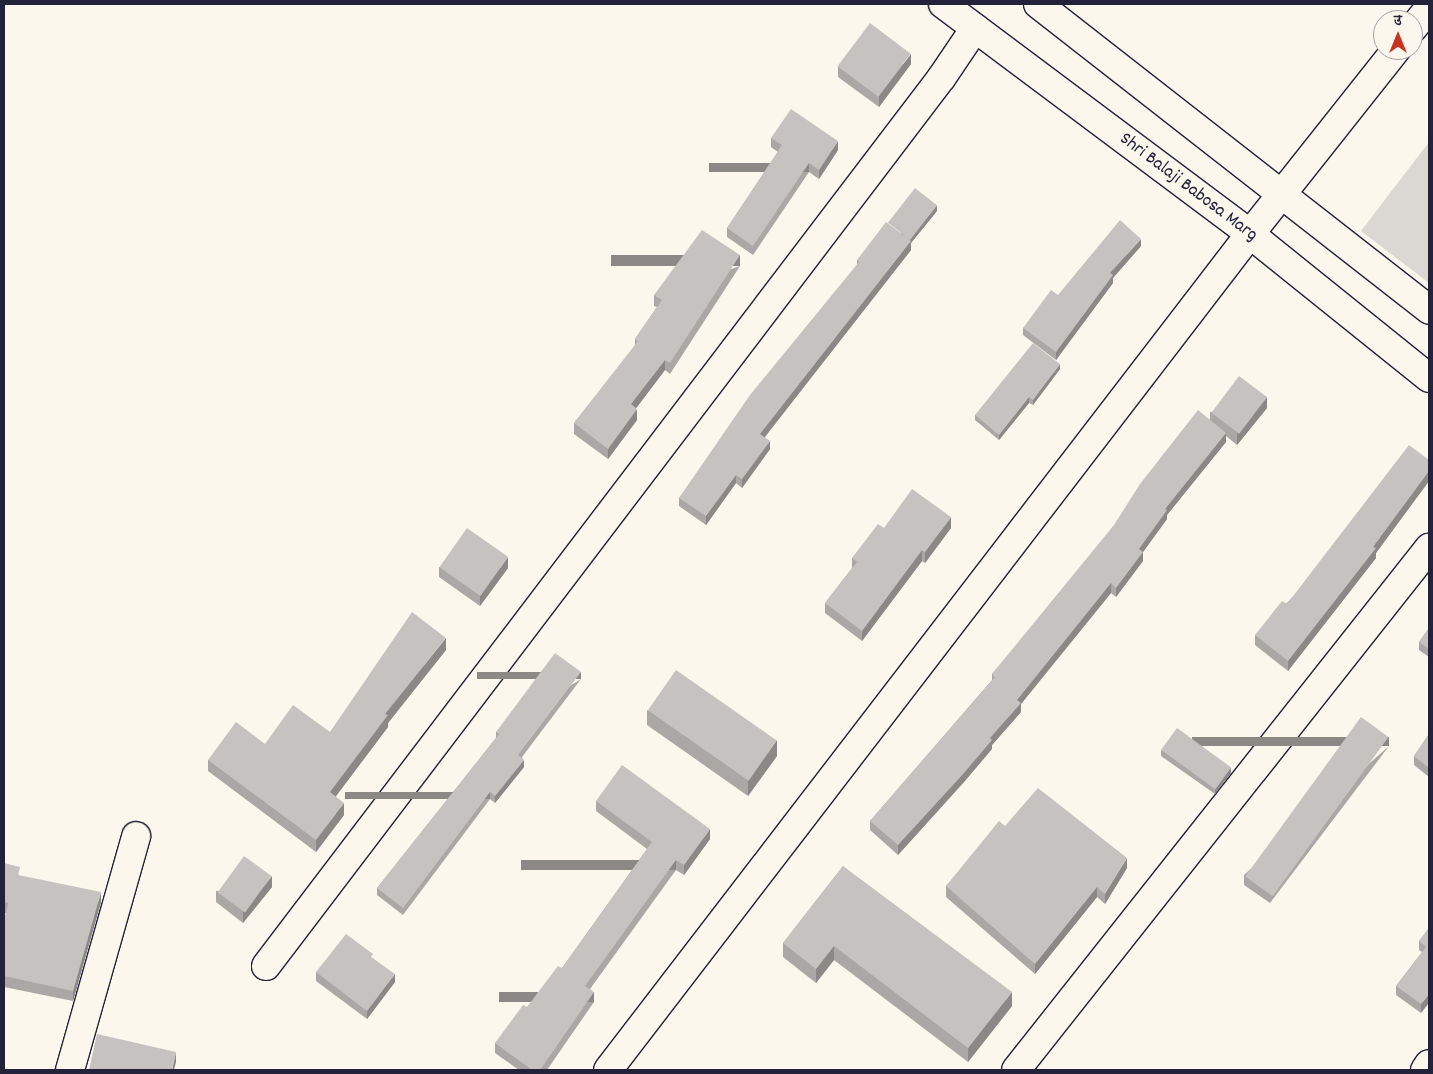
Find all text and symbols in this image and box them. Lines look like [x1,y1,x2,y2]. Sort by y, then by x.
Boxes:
north arrow [1373,10,1423,60]
text: उ [1394,11,1402,31]
street label: Shri Balaji Babosa Marg [1114,129,1262,247]

